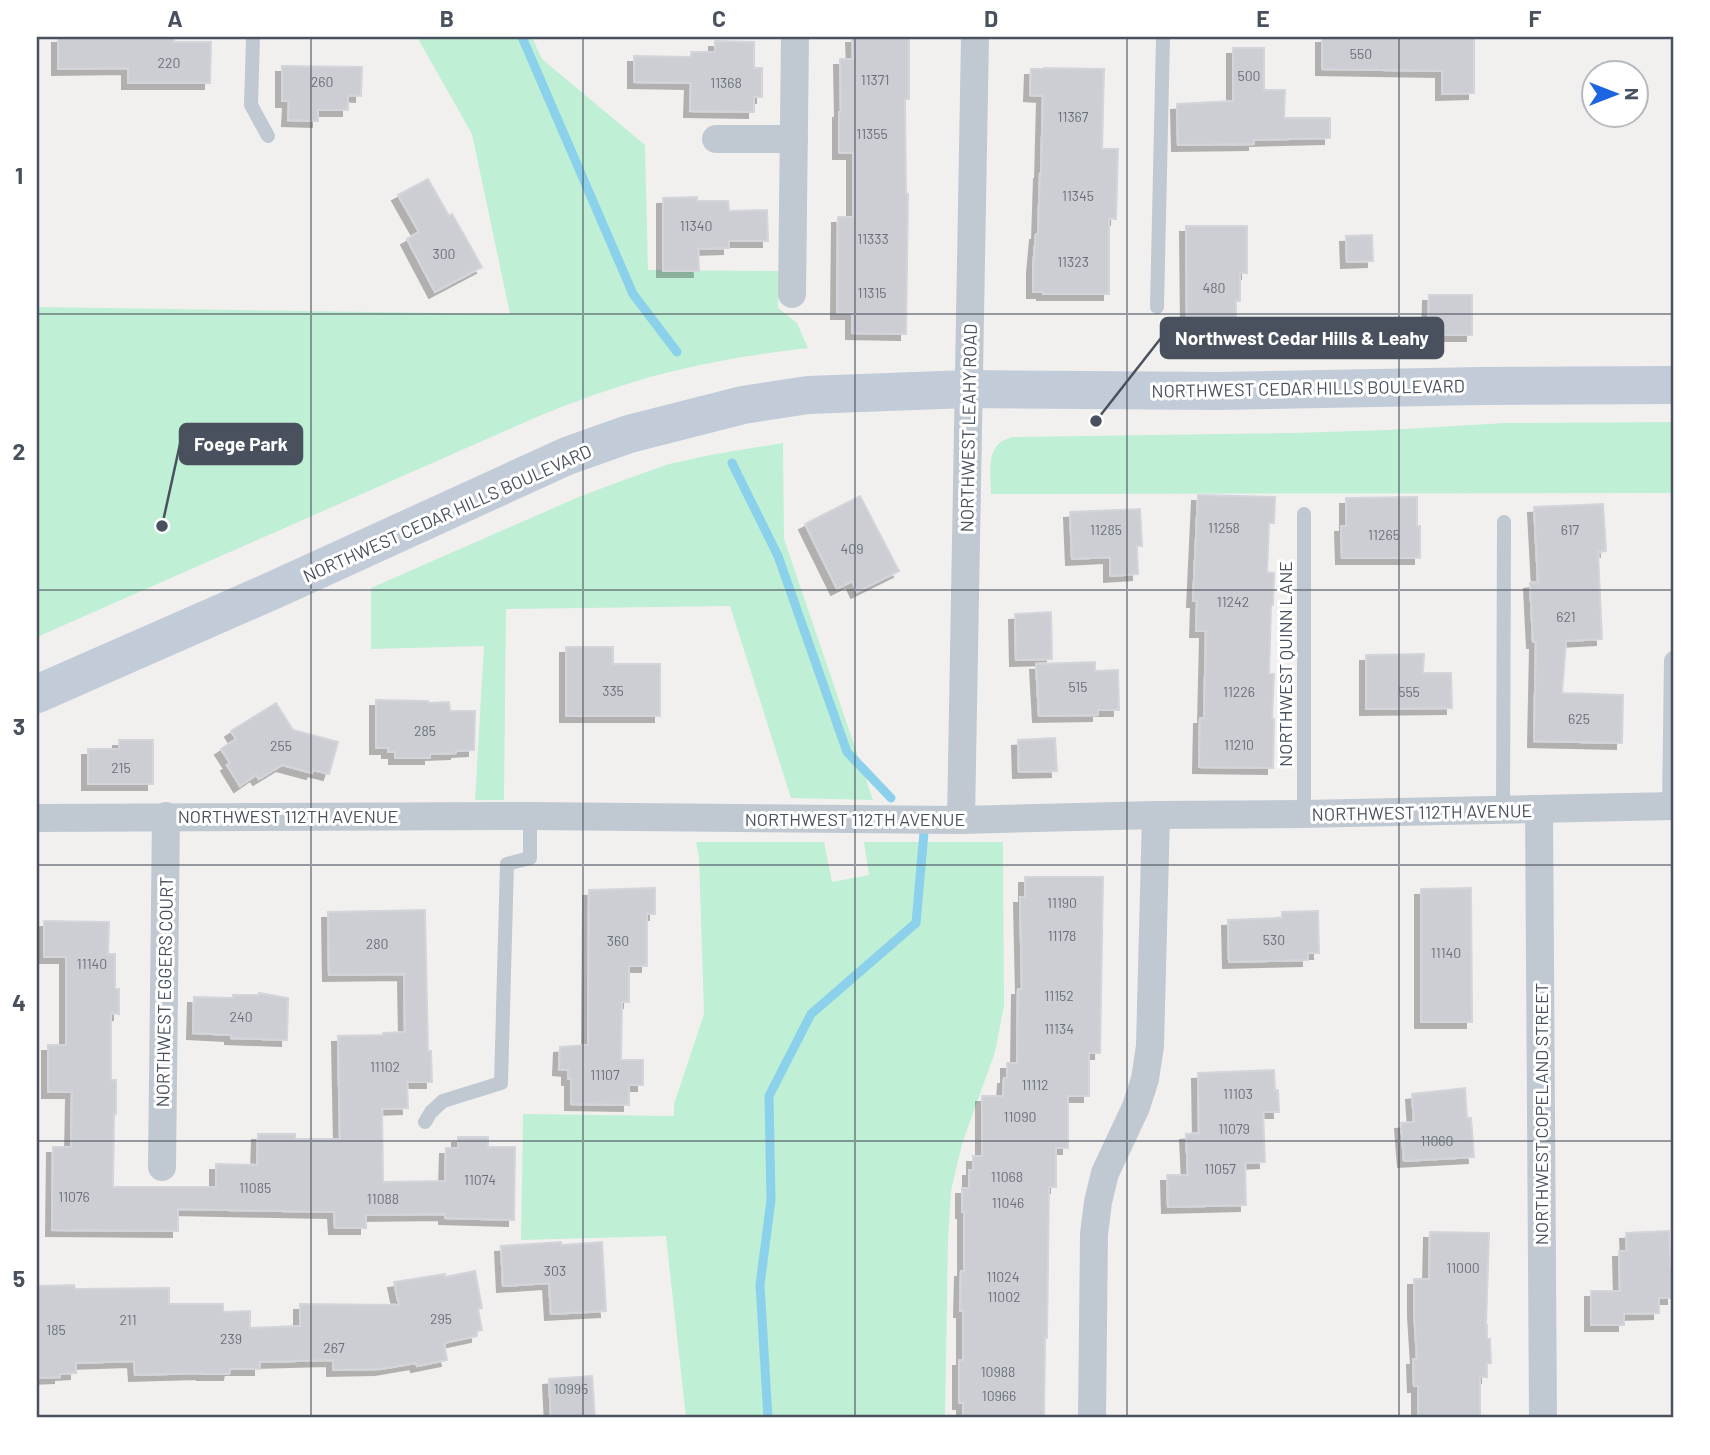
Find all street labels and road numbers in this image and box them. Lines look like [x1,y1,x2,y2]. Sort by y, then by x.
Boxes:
street label: NORTHWEST LEAHY ROAD [955,323,981,533]
street label: NORTHWEST CEDAR HILLS BOULEVARD [1151,374,1465,402]
street label: NORTHWEST CEDAR HILLS BOULEVARD [299,439,595,587]
street label: NORTHWEST QUINN LANE [1274,561,1296,767]
street label: NORTHWEST 112TH AVENUE [1311,799,1533,825]
street label: NORTHWEST 112TH AVENUE [178,805,398,827]
street label: NORTHWEST 112TH AVENUE [745,808,965,830]
street label: NORTHWEST EGGERS COURT [151,876,177,1108]
street label: NORTHWEST COPELAND STREET [1530,983,1552,1245]

